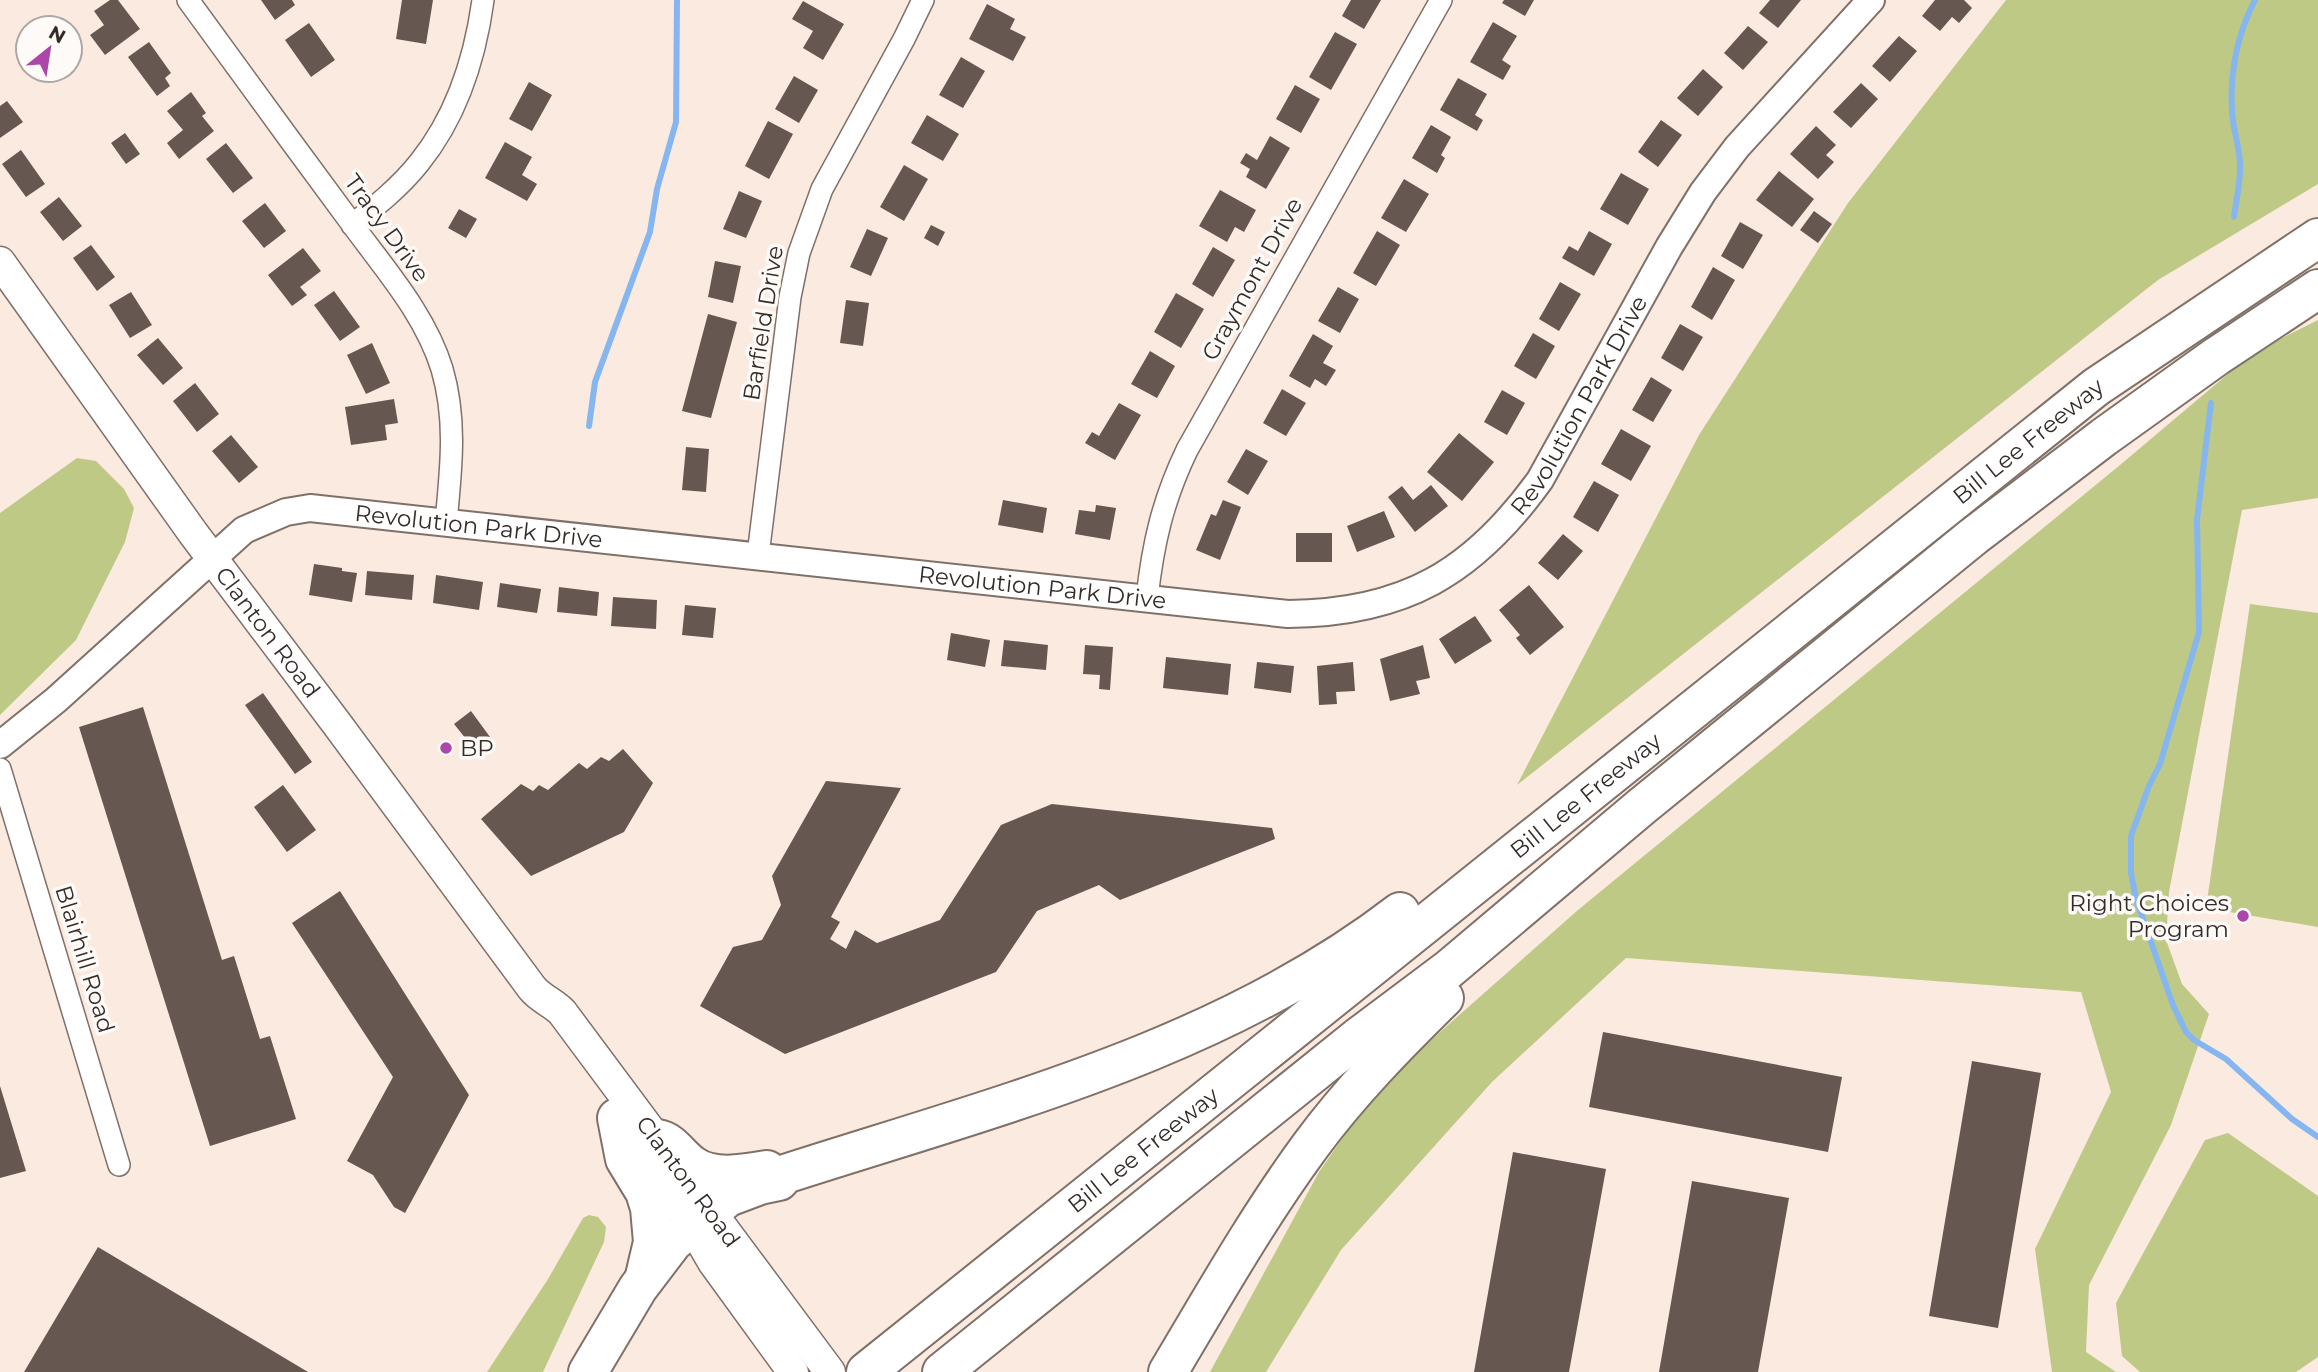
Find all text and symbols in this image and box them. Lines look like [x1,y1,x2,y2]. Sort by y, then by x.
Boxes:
north arrow [14,14,84,84]
text: N [45,21,70,49]
street label: Tracy Drive [339,169,435,287]
street label: Graymont Drive [1196,193,1308,365]
street label: Barfield Drive [737,244,789,402]
street label: Revolution Park Drive [1504,291,1653,521]
street label: Bill Lee Freeway [1947,372,2110,510]
street label: Revolution Park Drive [353,499,604,554]
street label: Revolution Park Drive [917,560,1168,615]
street label: Clanton Road [209,561,326,703]
street label: Bill Lee Freeway [1505,726,1667,865]
place label: BP [460,734,494,762]
marker: BP [438,740,454,756]
street label: Blairhill Road [49,882,121,1036]
place label: Right Choices Program [2069,889,2229,943]
marker: Right Choices Program [2235,908,2251,924]
street label: Bill Lee Freeway [1062,1081,1225,1219]
street label: Clanton Road [630,1110,746,1253]

